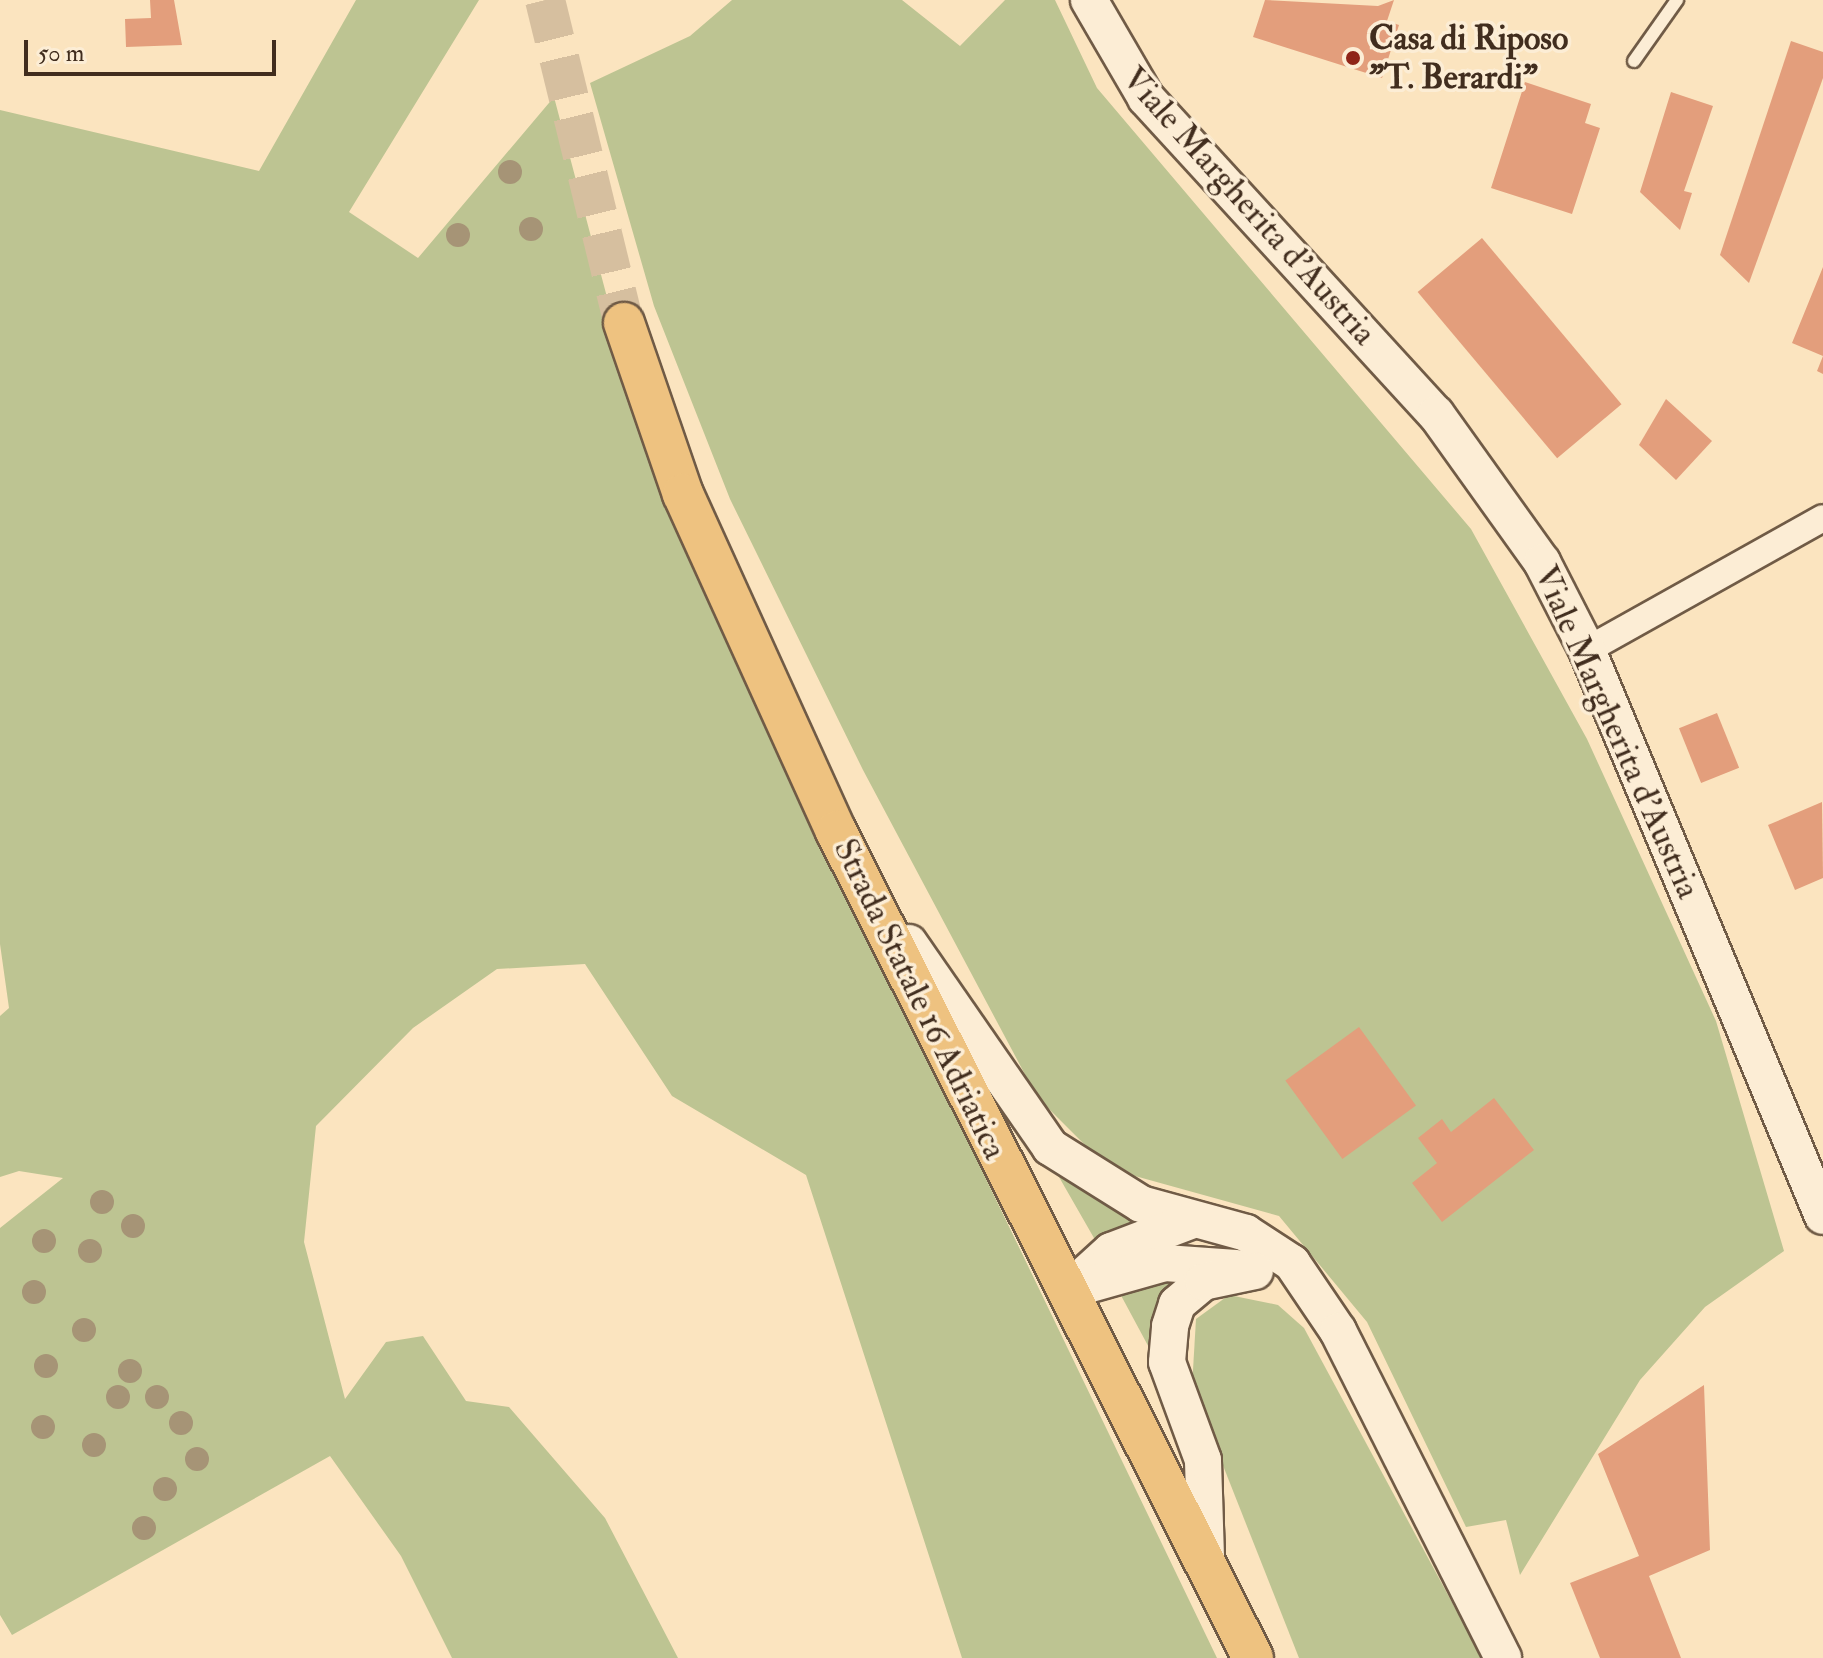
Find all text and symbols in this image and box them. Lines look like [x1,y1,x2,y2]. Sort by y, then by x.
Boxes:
place label: Casa di Riposo "T. Berardi" [1369,18,1568,98]
scale bar [28,24,280,74]
text: 50 m [38,38,84,69]
marker: Casa di Riposo "T. Berardi" [1344,49,1362,67]
street label: Viale Margherita d'Austria [1113,59,1385,353]
street label: Viale Margherita d'Austria [1525,559,1709,905]
street label: Strada Statale 16 Adriatica [825,832,1015,1166]

